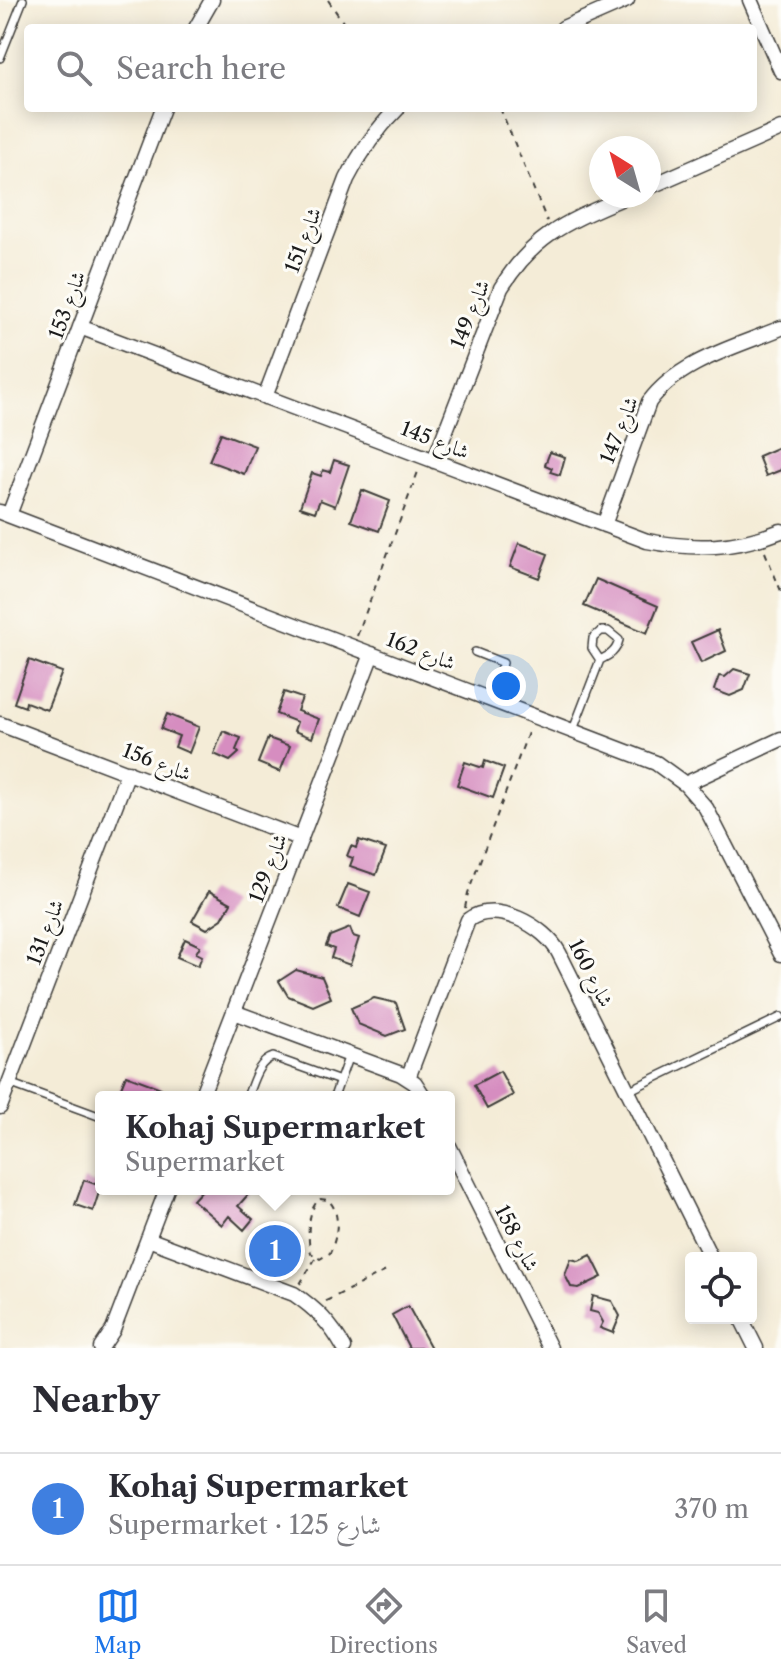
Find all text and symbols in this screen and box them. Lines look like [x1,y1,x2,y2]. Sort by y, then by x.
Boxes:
search box [24,24,757,112]
icon: search [52,46,96,90]
text: Search here [116,50,286,87]
north arrow [589,136,661,208]
street label: شارع 151 [280,204,332,278]
street label: شارع 153 [44,268,96,344]
street label: شارع 149 [445,276,500,354]
street label: شارع 147 [595,393,649,469]
street label: شارع 145 [395,416,472,470]
street label: شارع 162 [381,627,459,681]
your location [486,666,526,706]
street label: شارع 156 [117,738,194,792]
street label: شارع 129 [244,830,298,908]
street label: شارع 131 [22,896,74,970]
street label: شارع 160 [558,935,618,1014]
popup [95,1091,455,1195]
text: Kohaj Supermarket [125,1109,425,1146]
text: Supermarket [125,1146,285,1178]
street label: شارع 158 [485,1201,544,1278]
pin: 1 [249,1221,301,1281]
map controls [685,1252,757,1324]
button: locate [685,1252,757,1324]
text: Nearby [32,1379,160,1421]
text: Kohaj Supermarket [108,1468,408,1505]
text: 1 [52,1493,64,1525]
text: 370 m [674,1493,749,1525]
text: Supermarket · شارع 125 [108,1509,381,1541]
tab: Map [94,1584,141,1659]
tab: Directions [329,1584,438,1659]
tab: Saved [626,1584,687,1659]

